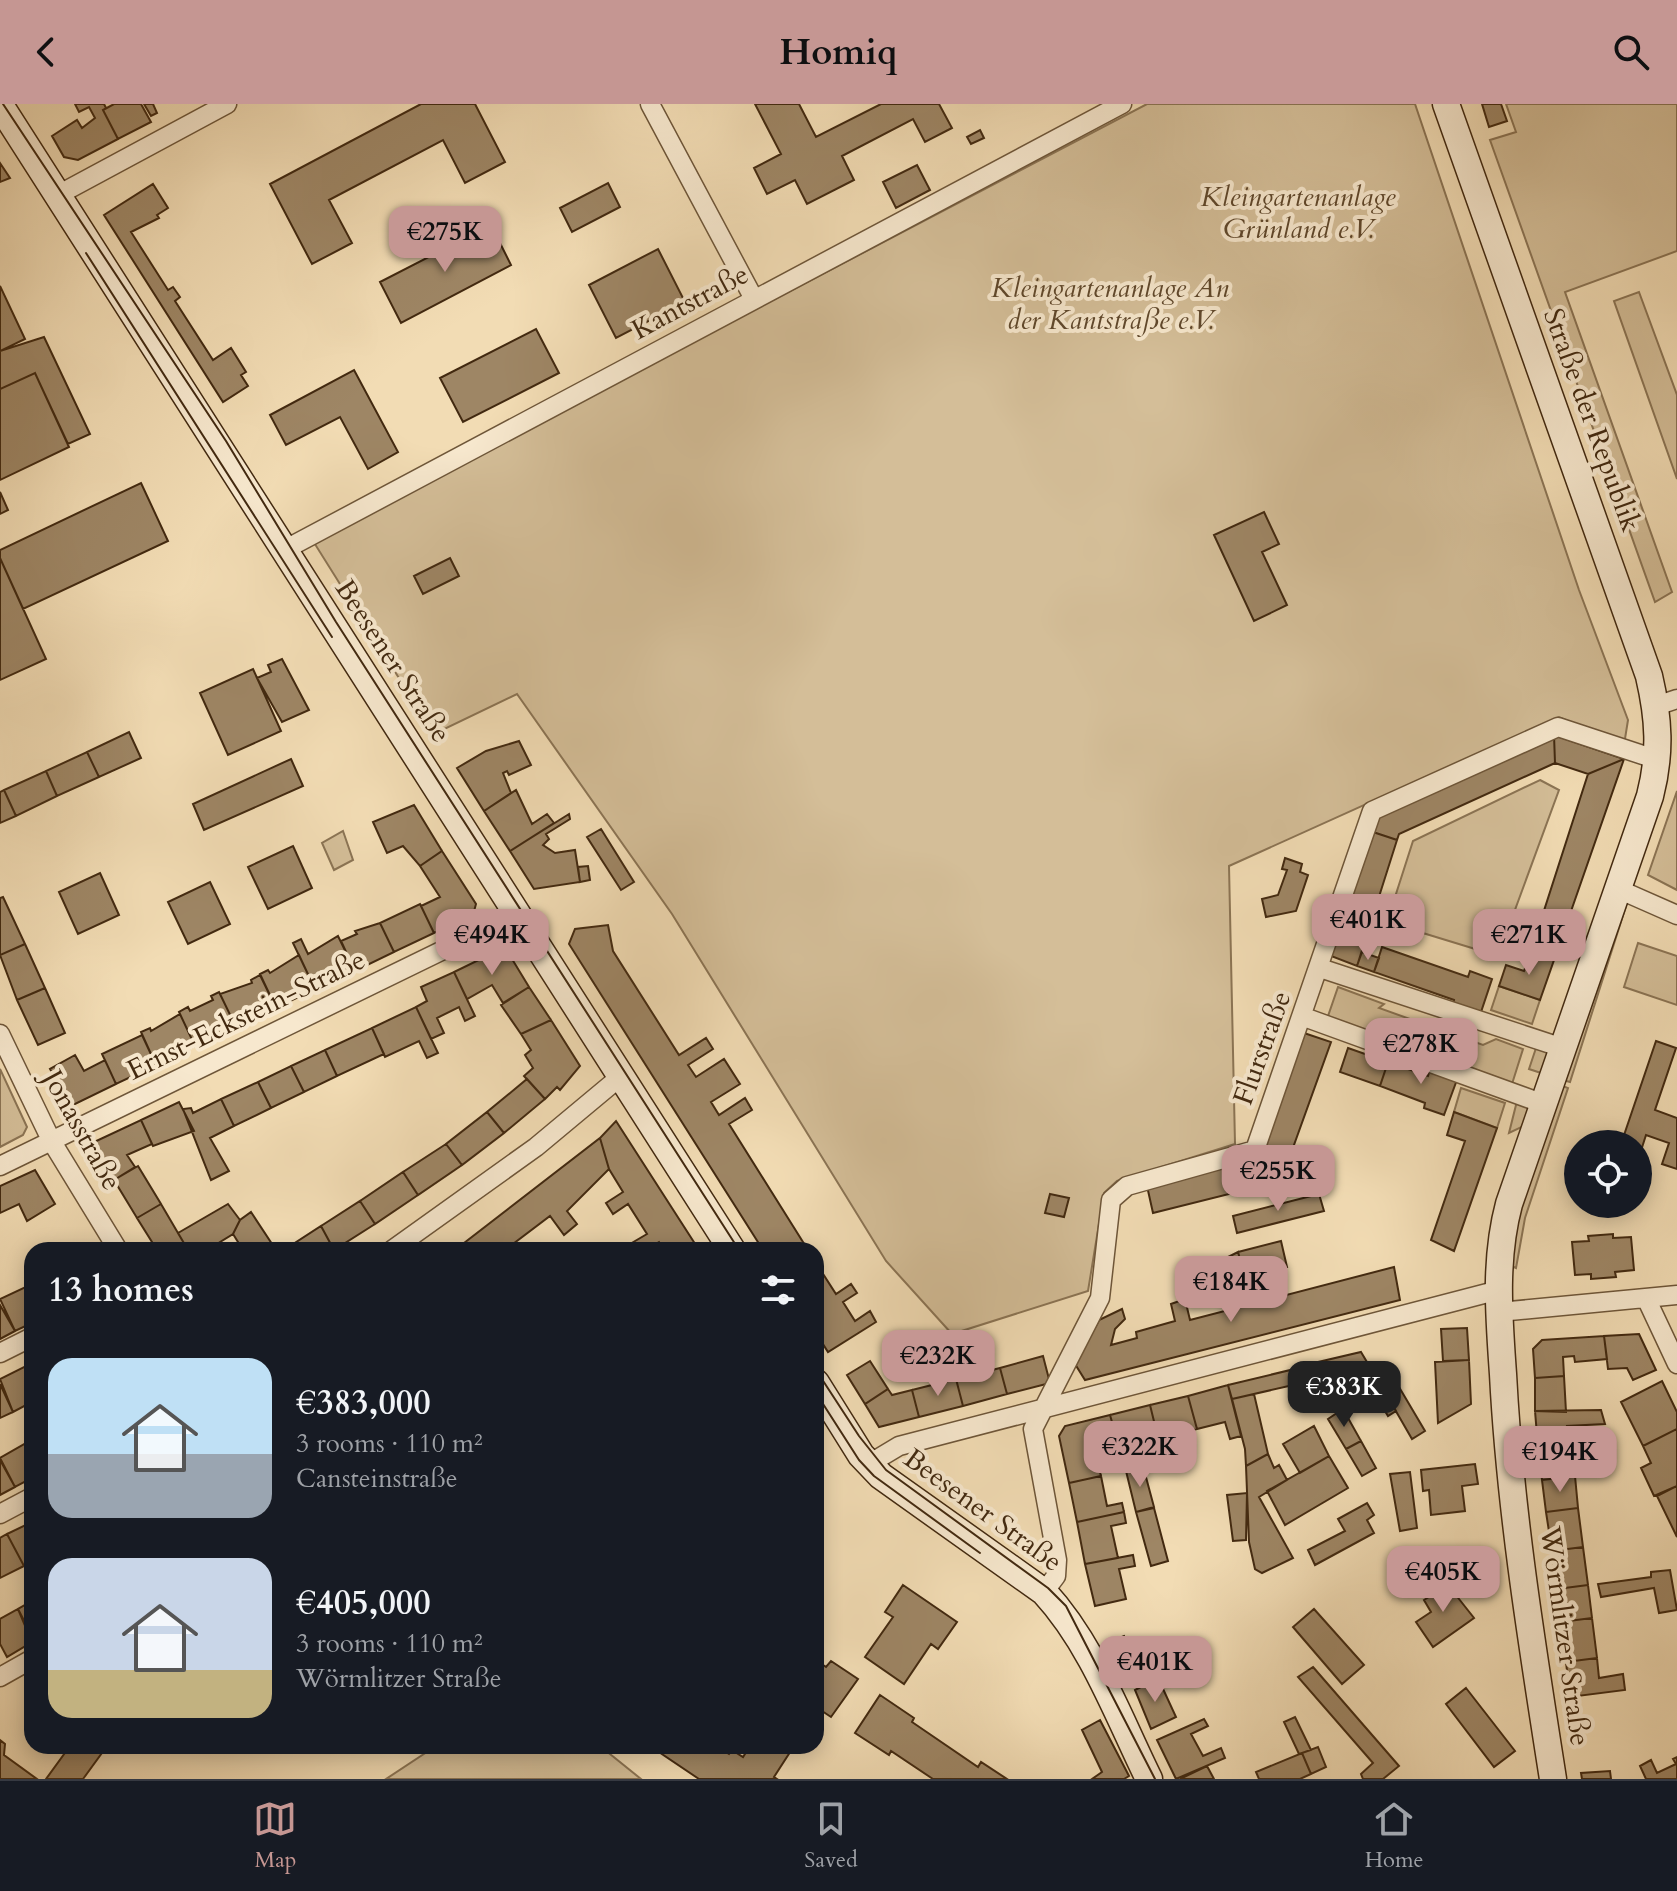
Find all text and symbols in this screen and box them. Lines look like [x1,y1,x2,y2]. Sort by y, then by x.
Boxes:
text: Homiq [780,28,897,77]
icon: back [24,30,68,74]
icon: search [1609,30,1653,74]
park label: Kleingartenanlage Grünland e.V. [1200,178,1396,248]
pin: €275K [389,206,501,274]
text: €275K [407,214,483,249]
street label: Kantstraße [625,255,755,349]
park label: Kleingartenanlage An der Kantstraße e.V. [991,269,1229,339]
street label: Straße der Republik [1534,303,1650,537]
street label: Beesener Straße [326,572,460,750]
pin: €401K [1312,894,1424,962]
text: €401K [1330,902,1406,937]
pin: €494K [436,909,548,977]
pin: €271K [1473,909,1585,977]
text: €494K [454,917,530,952]
text: €271K [1491,917,1567,952]
street label: Ernst-Eckstein-Straße [120,941,372,1089]
street label: Flurstraße [1224,986,1300,1110]
pin: €278K [1365,1018,1477,1086]
text: €278K [1383,1026,1459,1061]
street label: Jonasstraße [31,1060,131,1197]
map controls [1564,1130,1652,1218]
button: locate [1564,1130,1652,1218]
pin: €255K [1222,1145,1334,1213]
text: €255K [1240,1153,1316,1188]
pin: €184K [1175,1256,1287,1324]
text: €184K [1193,1264,1269,1299]
text: 13 homes [48,1267,194,1313]
icon: filters [756,1268,800,1312]
pin: €232K [882,1330,994,1398]
text: €232K [900,1338,976,1373]
pin: €383K [1288,1361,1400,1429]
text: €383K [1306,1369,1382,1404]
text: €383,000 [296,1380,431,1426]
icon: home [112,1390,208,1486]
pin: €322K [1084,1421,1196,1489]
text: 3 rooms · 110 m² [296,1426,483,1461]
pin: €194K [1504,1426,1616,1494]
text: €322K [1102,1429,1178,1464]
text: €194K [1522,1434,1598,1469]
street label: Beesener Straße [896,1440,1070,1580]
text: Cansteinstraße [296,1461,458,1496]
street label: Wörmlitzer Straße [1531,1523,1599,1748]
pin: €405K [1387,1546,1499,1614]
text: €405K [1405,1554,1481,1589]
text: €405,000 [296,1580,431,1626]
icon: home [112,1590,208,1686]
text: 3 rooms · 110 m² [296,1626,483,1661]
pin: €401K [1099,1636,1211,1704]
text: €401K [1117,1644,1193,1679]
text: Wörmlitzer Straße [296,1661,502,1696]
tab: Map [253,1797,297,1875]
tab: Saved [804,1797,858,1875]
tab: Home [1365,1797,1424,1875]

